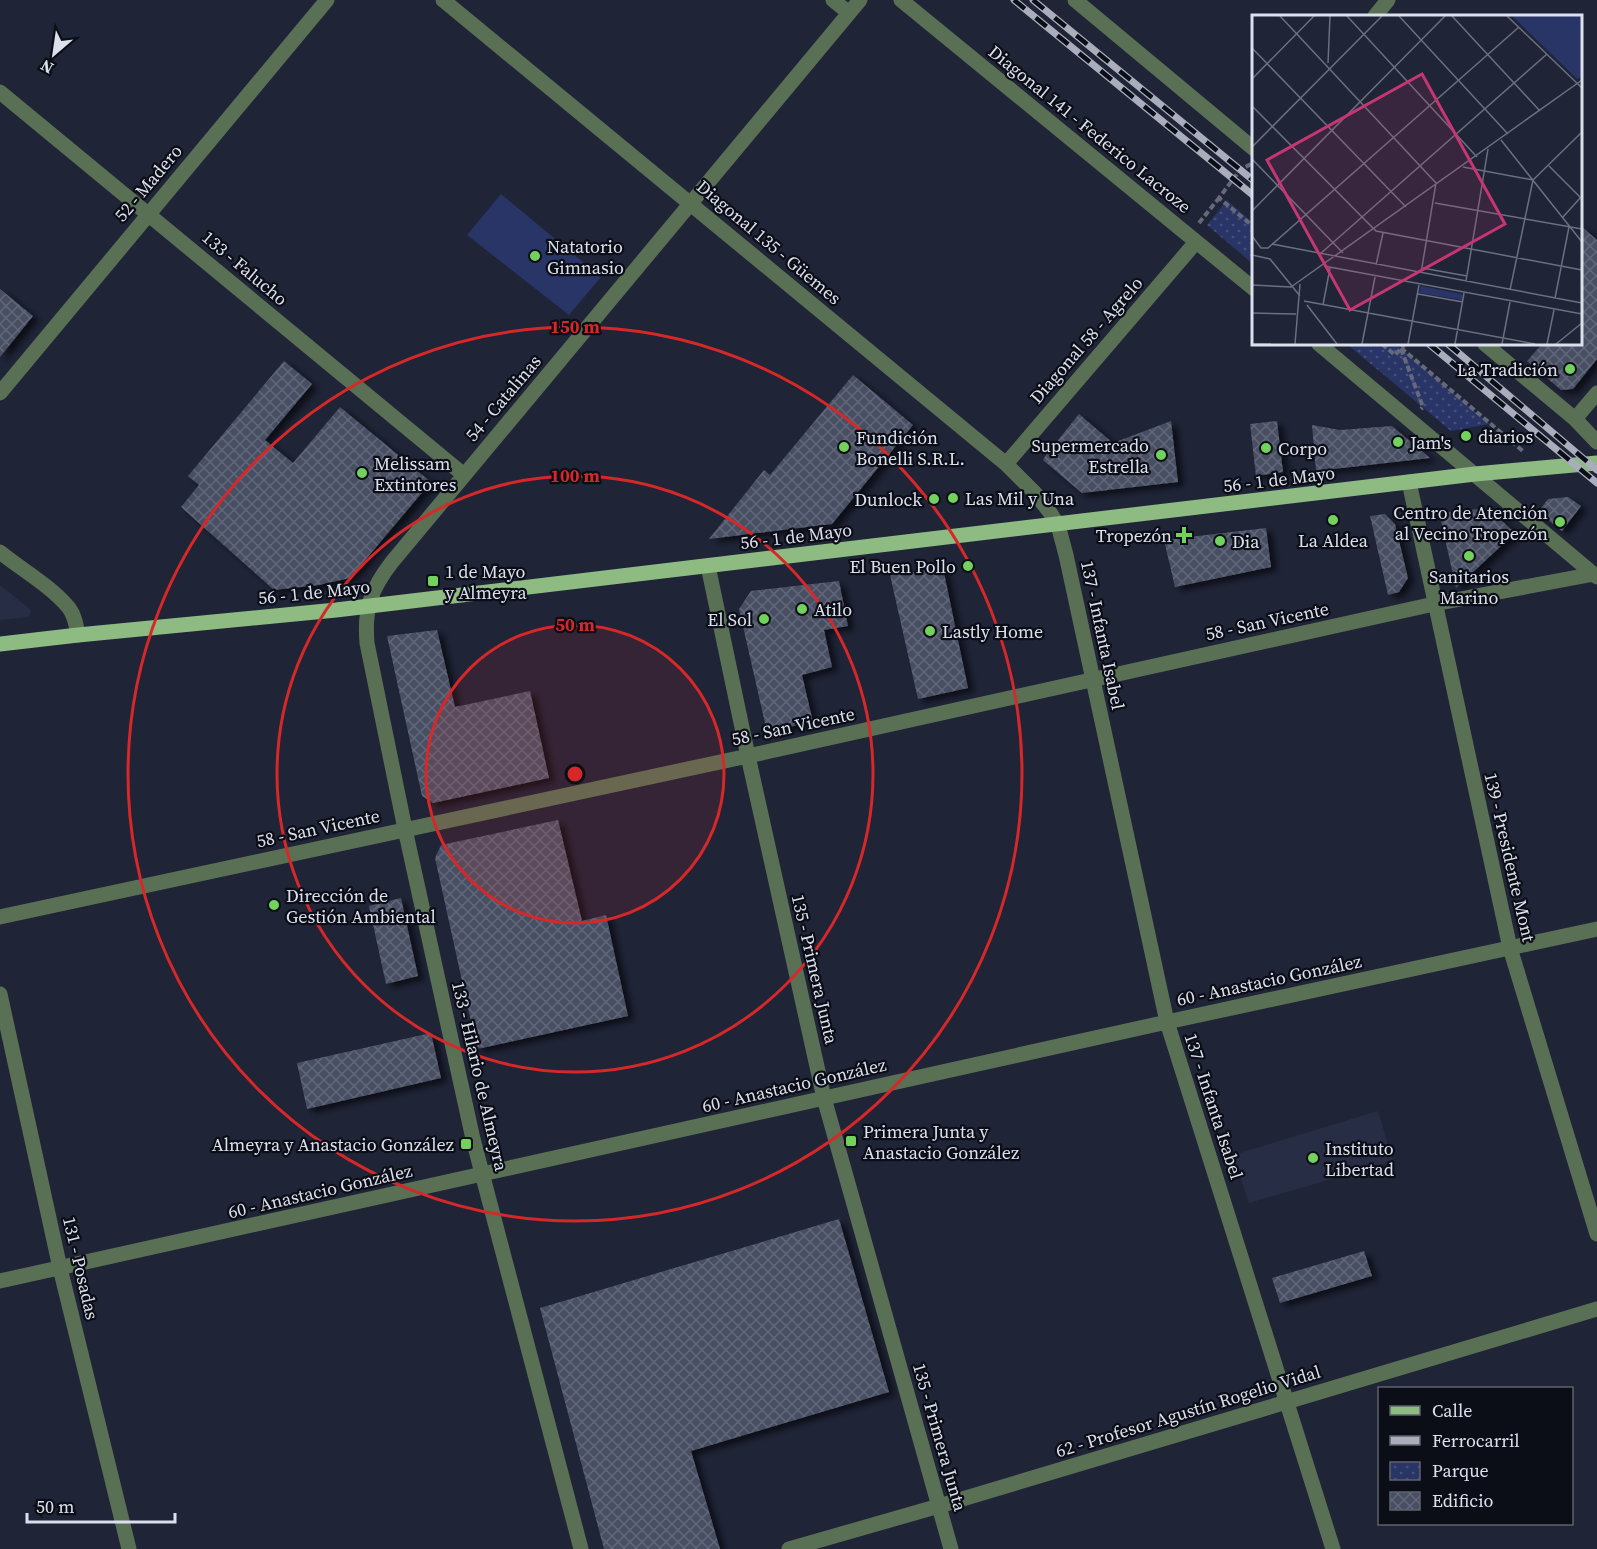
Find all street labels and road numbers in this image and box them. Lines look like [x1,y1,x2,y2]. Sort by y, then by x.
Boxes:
street label: Diagonal 141 - Federico Lacroze [983,39,1197,219]
street label: 52 - Madero [108,139,188,227]
street label: Diagonal 135 - Güemes [691,174,847,310]
street label: 133 - Falucho [197,225,293,311]
street label: Diagonal 58 - Agrelo [1024,271,1148,409]
street label: 54 - Catalinas [459,349,547,447]
street label: 56 - 1 de Mayo [1222,460,1336,498]
street label: 56 - 1 de Mayo [739,517,853,555]
street label: 137 - Infanta Isabel [1075,558,1131,712]
street label: 56 - 1 de Mayo [257,574,371,610]
street label: 58 - San Vicente [1203,596,1331,646]
street label: 58 - San Vicente [729,701,857,751]
street label: 139 - Presidente Mont [1478,770,1542,944]
street label: 58 - San Vicente [254,803,382,853]
street label: 135 - Primera Junta [786,892,845,1047]
street label: 60 - Anastacio González [1174,948,1364,1012]
street label: 133 - Hilario de Almeyra [446,979,514,1174]
street label: 137 - Infanta Isabel [1179,1030,1249,1182]
street label: 60 - Anastacio González [699,1052,889,1118]
street label: 60 - Anastacio González [225,1158,415,1224]
street label: 131 - Posadas [57,1214,105,1322]
street label: 62 - Profesor Agustín Rogelio Vidal [1052,1359,1324,1463]
street label: 135 - Primera Junta [907,1360,973,1515]

